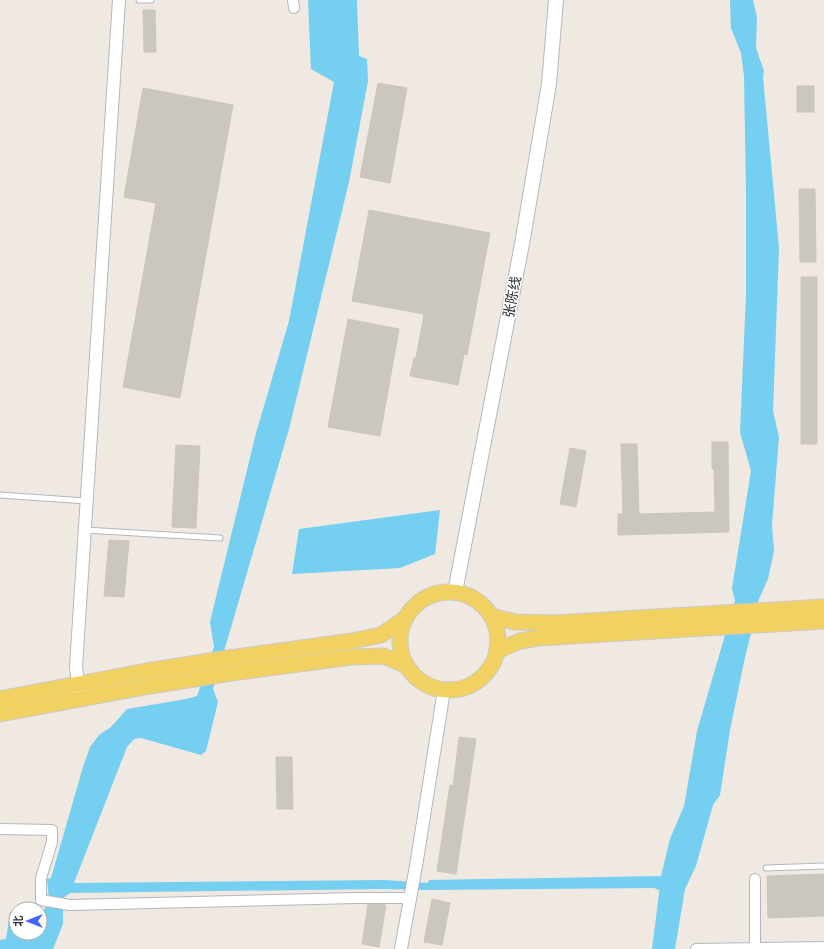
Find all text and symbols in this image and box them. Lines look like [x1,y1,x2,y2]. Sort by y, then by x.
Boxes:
street label: 张陈线 [497,274,526,320]
north arrow [8,901,48,941]
text: 北 [10,916,26,927]

